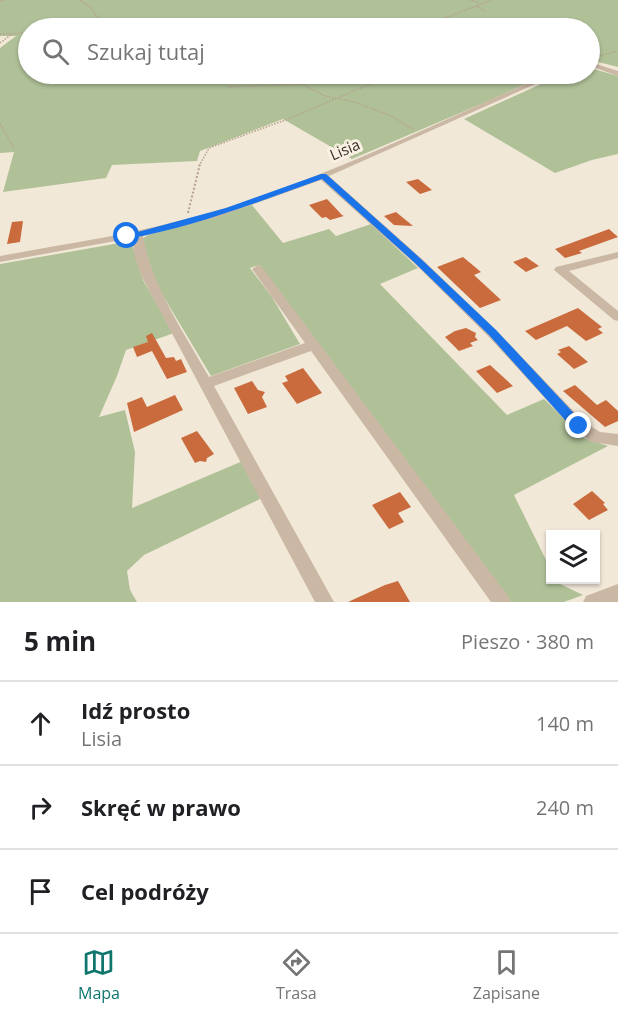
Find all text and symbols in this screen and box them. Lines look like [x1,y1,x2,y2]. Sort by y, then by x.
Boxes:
search box [18,18,600,84]
icon: search [39,35,72,68]
text: Szukaj tutaj [87,36,205,66]
street label: Lisia [326,134,363,164]
route start [113,222,139,248]
route end [565,412,591,438]
map controls [546,530,600,584]
button: layers [546,530,600,584]
text: 5 min [24,623,96,659]
text: Pieszo · 380 m [461,628,594,655]
text: Idź prosto [81,695,190,725]
icon: ahead [24,707,57,740]
text: 140 m [536,710,594,737]
text: Lisia [81,725,122,752]
icon: right [24,791,57,824]
text: Skręć w prawo [81,792,241,822]
text: 240 m [536,794,594,821]
icon: arrive [24,875,57,908]
text: Cel podróży [81,876,209,906]
tab: Mapa [78,946,120,1004]
tab: Trasa [276,946,317,1004]
tab: Zapisane [473,946,540,1004]

